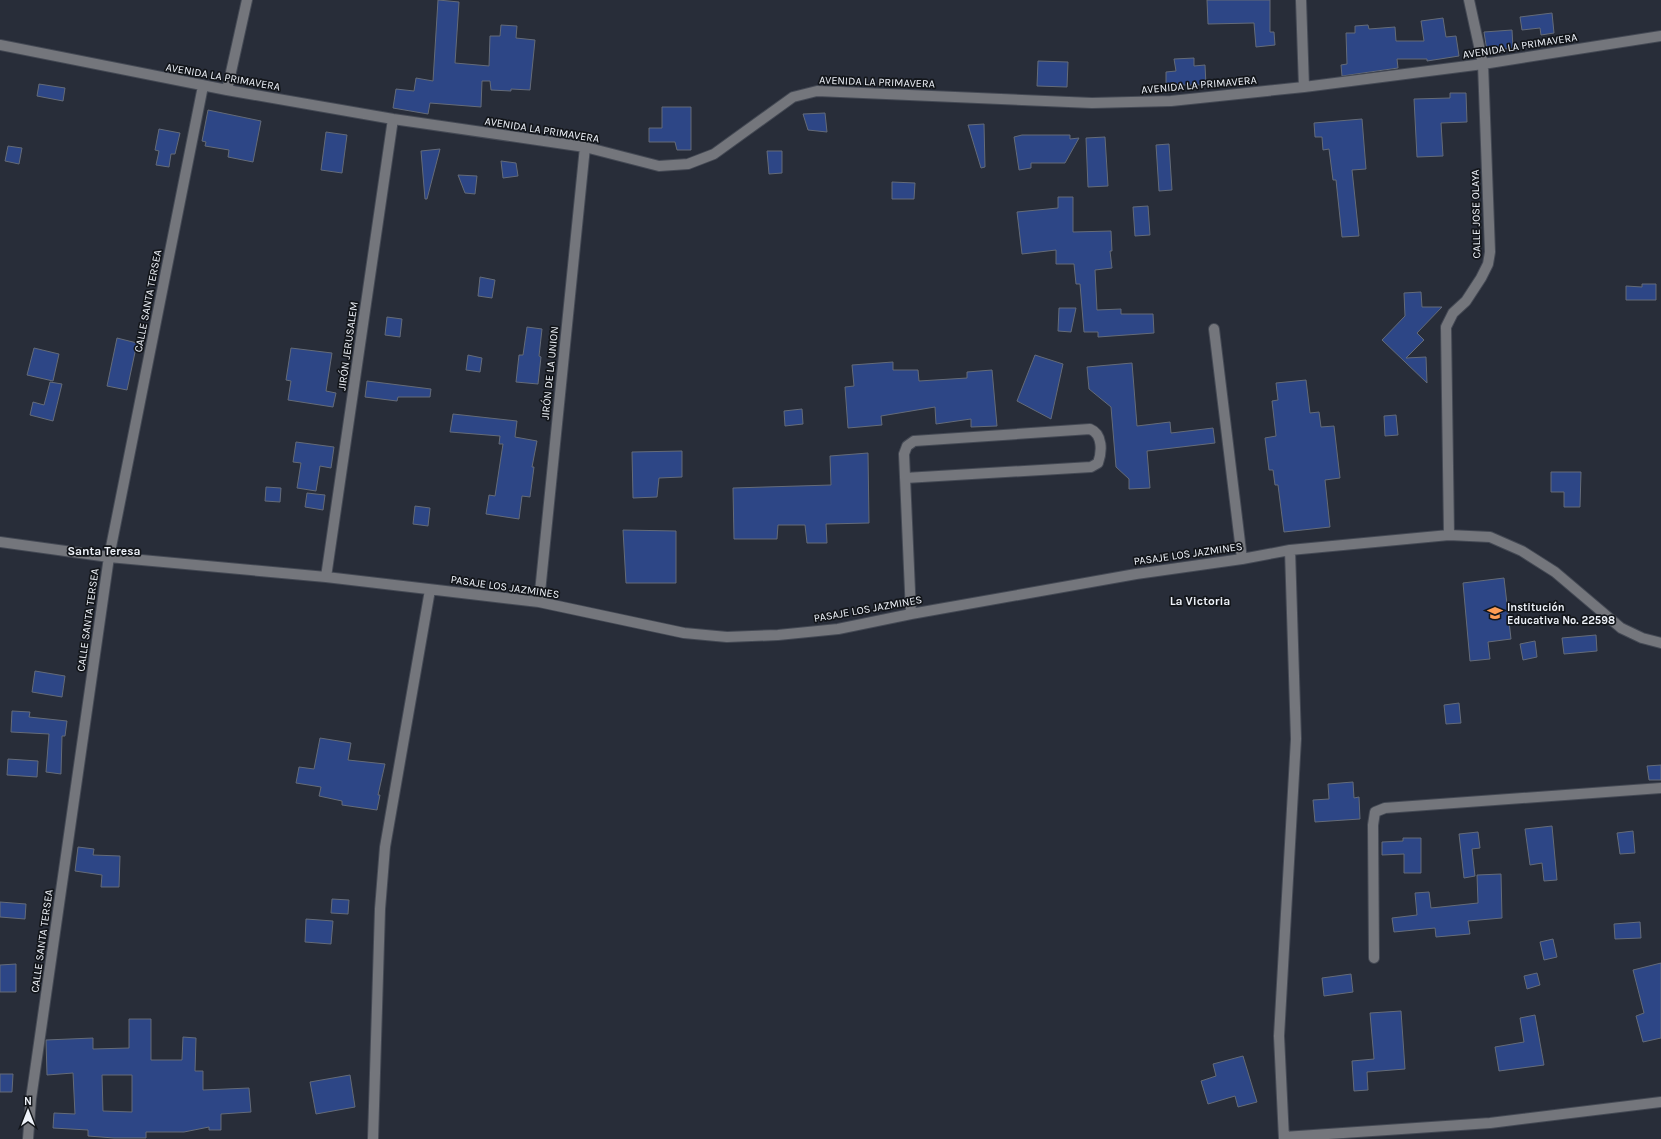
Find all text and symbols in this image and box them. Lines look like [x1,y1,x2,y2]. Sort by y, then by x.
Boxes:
street label: AVENIDA LA PRIMAVERA [1462,30,1579,61]
street label: AVENIDA LA PRIMAVERA [165,61,282,94]
street label: AVENIDA LA PRIMAVERA [819,73,936,91]
street label: AVENIDA LA PRIMAVERA [1141,73,1258,97]
street label: AVENIDA LA PRIMAVERA [484,115,601,146]
street label: CALLE JOSE OLAYA [1469,169,1483,259]
street label: CALLE SANTA TERSEA [132,248,164,353]
street label: JIRÓN JERUSALEM [333,300,361,391]
street label: JIRÓN DE LA UNION [537,325,561,420]
street label: PASAJE LOS JAZMINES [1133,540,1243,568]
district label: Santa Teresa [67,544,141,558]
street label: CALLE SANTA TERSEA [74,567,102,672]
street label: PASAJE LOS JAZMINES [450,573,560,601]
street label: PASAJE LOS JAZMINES [813,593,923,625]
district label: La Victoria [1170,594,1230,608]
place label: Institución Educativa No. 22598 [1507,601,1615,627]
school or university icon: Institución Educativa No. 22598 [1486,604,1504,622]
street label: CALLE SANTA TERSEA [28,888,56,993]
north arrow [8,1091,48,1131]
text: N [24,1095,32,1108]

